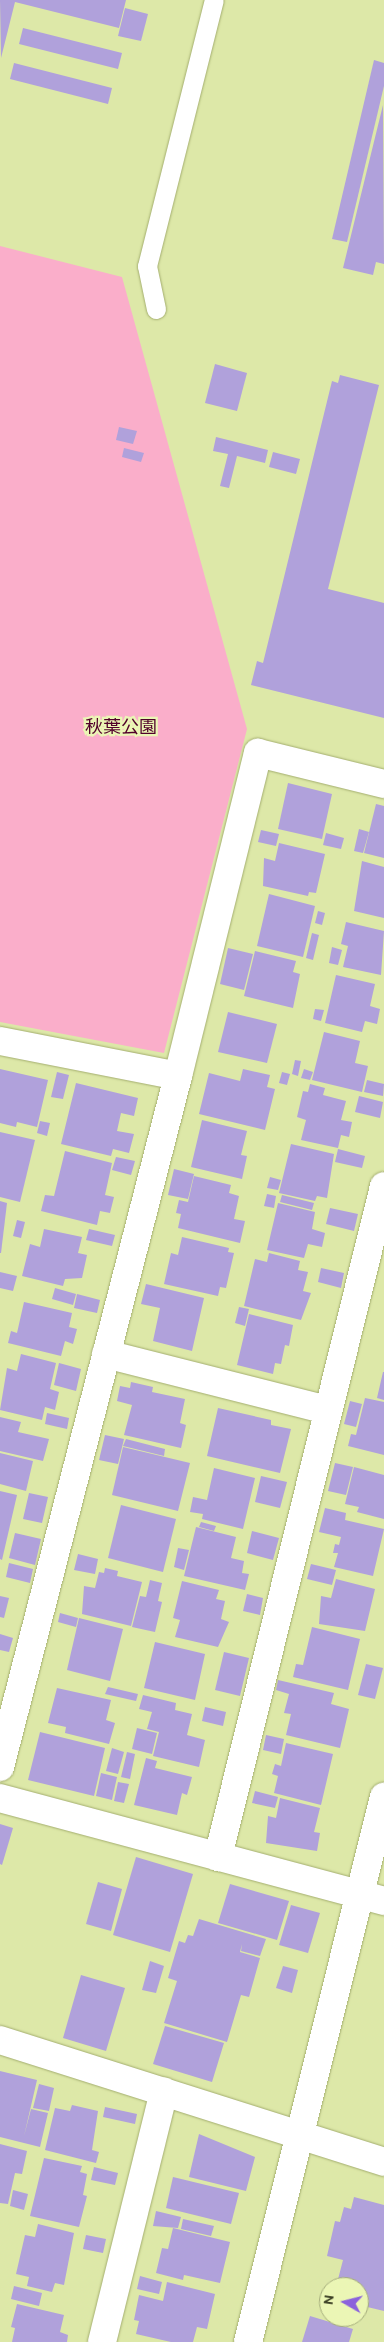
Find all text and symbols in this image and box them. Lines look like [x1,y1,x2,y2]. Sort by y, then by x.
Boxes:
park label: 秋葉公園 [85,718,157,740]
north arrow [319,2277,369,2327]
text: N [321,2294,339,2306]

